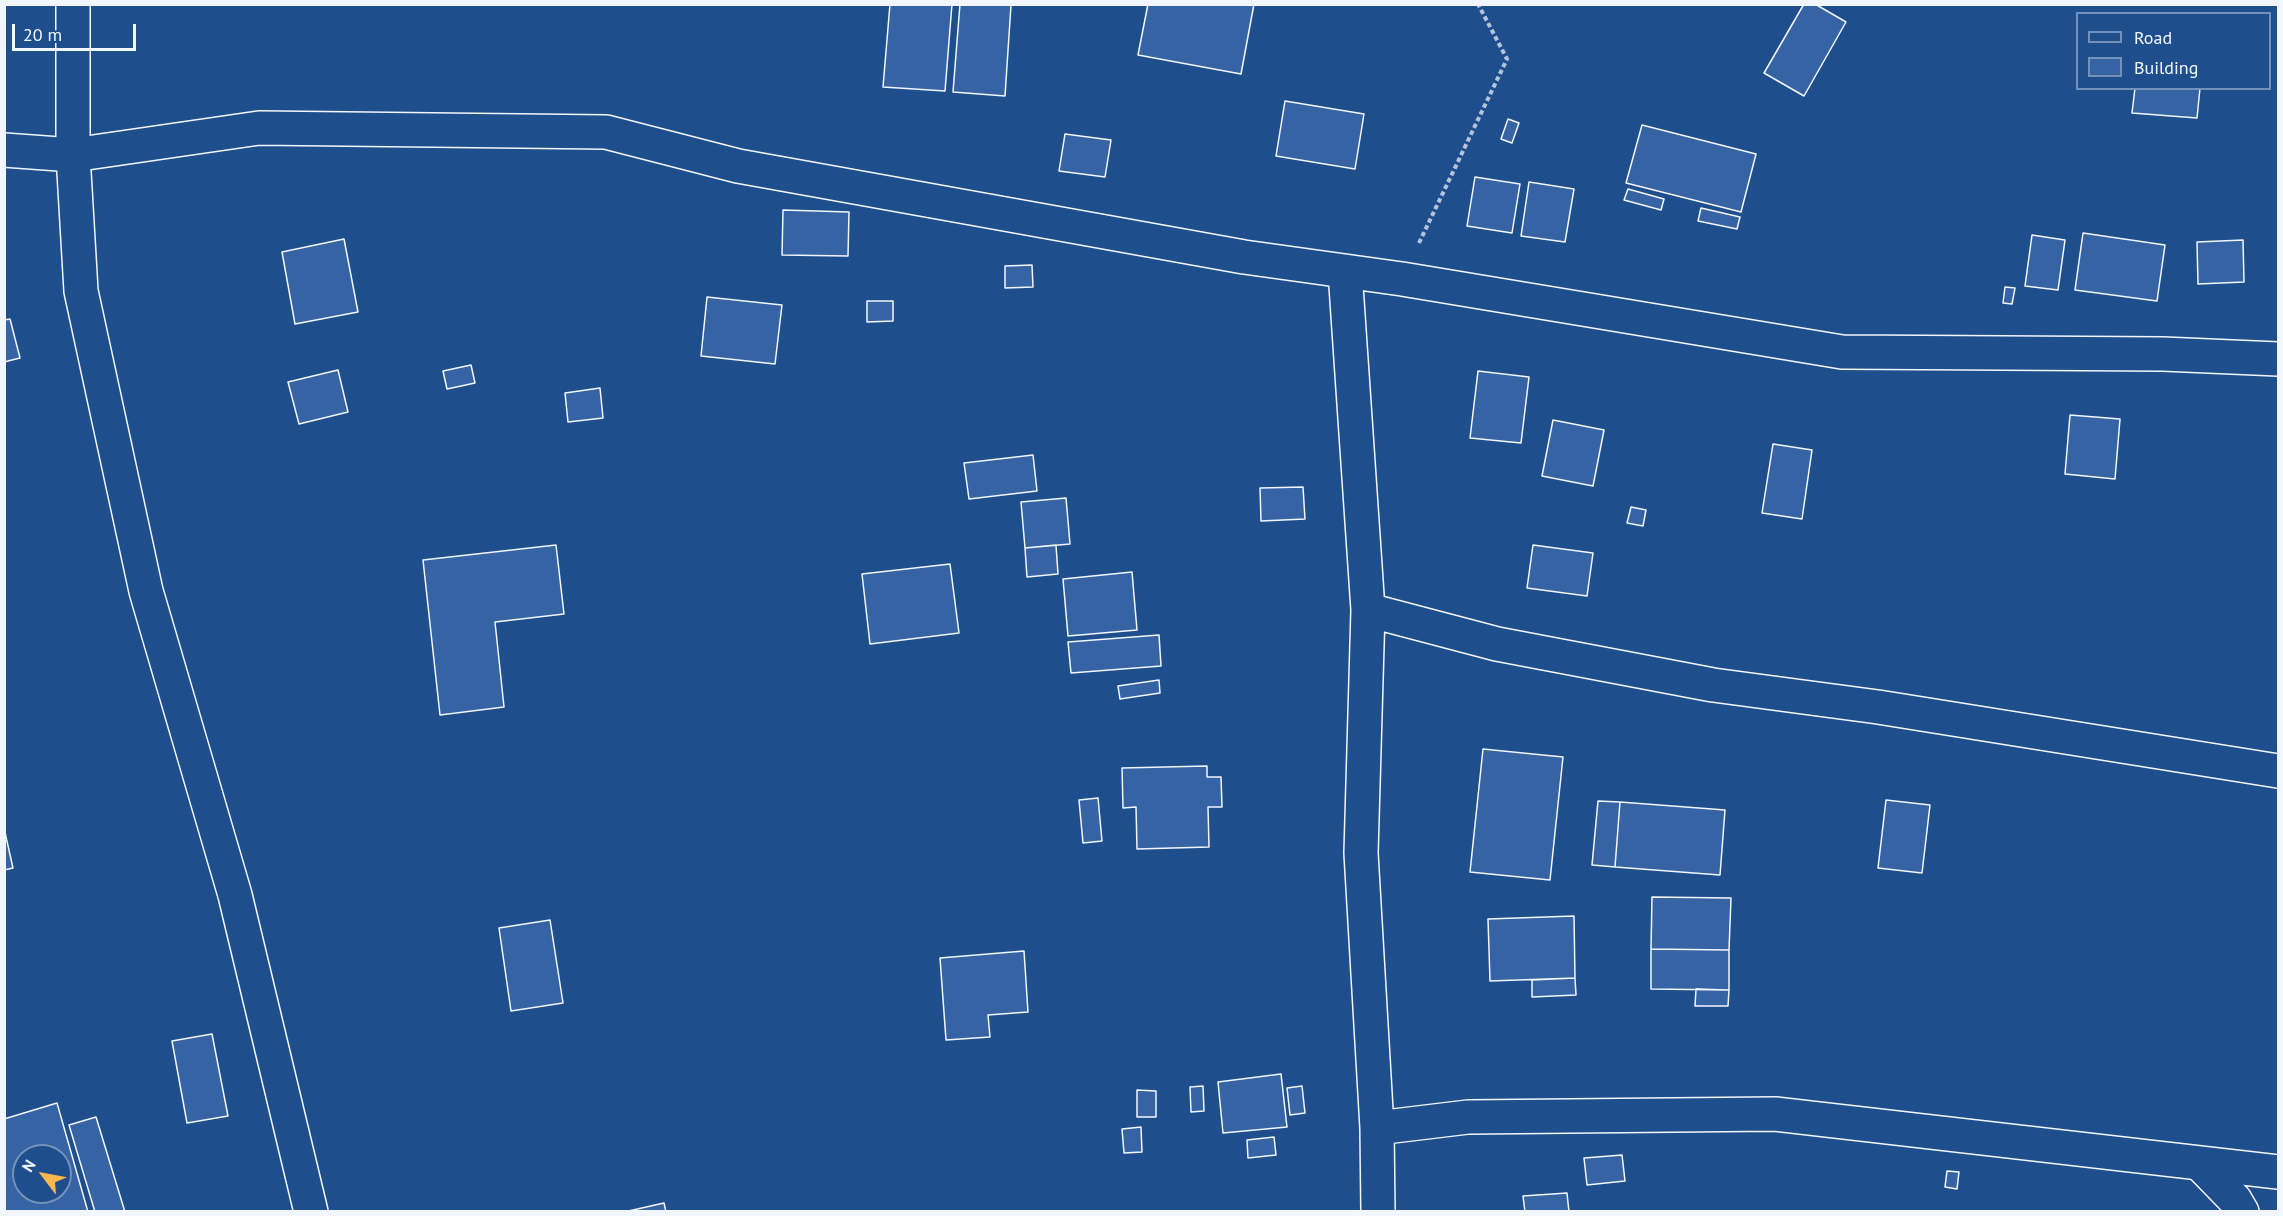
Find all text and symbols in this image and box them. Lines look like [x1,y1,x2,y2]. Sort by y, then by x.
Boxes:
scale bar [15,12,140,50]
legend [2076,12,2271,90]
text: 20 m [23,23,62,46]
text: Road [2134,26,2172,49]
text: Building [2134,56,2198,79]
north arrow [12,1144,72,1204]
text: N [17,1156,40,1175]

